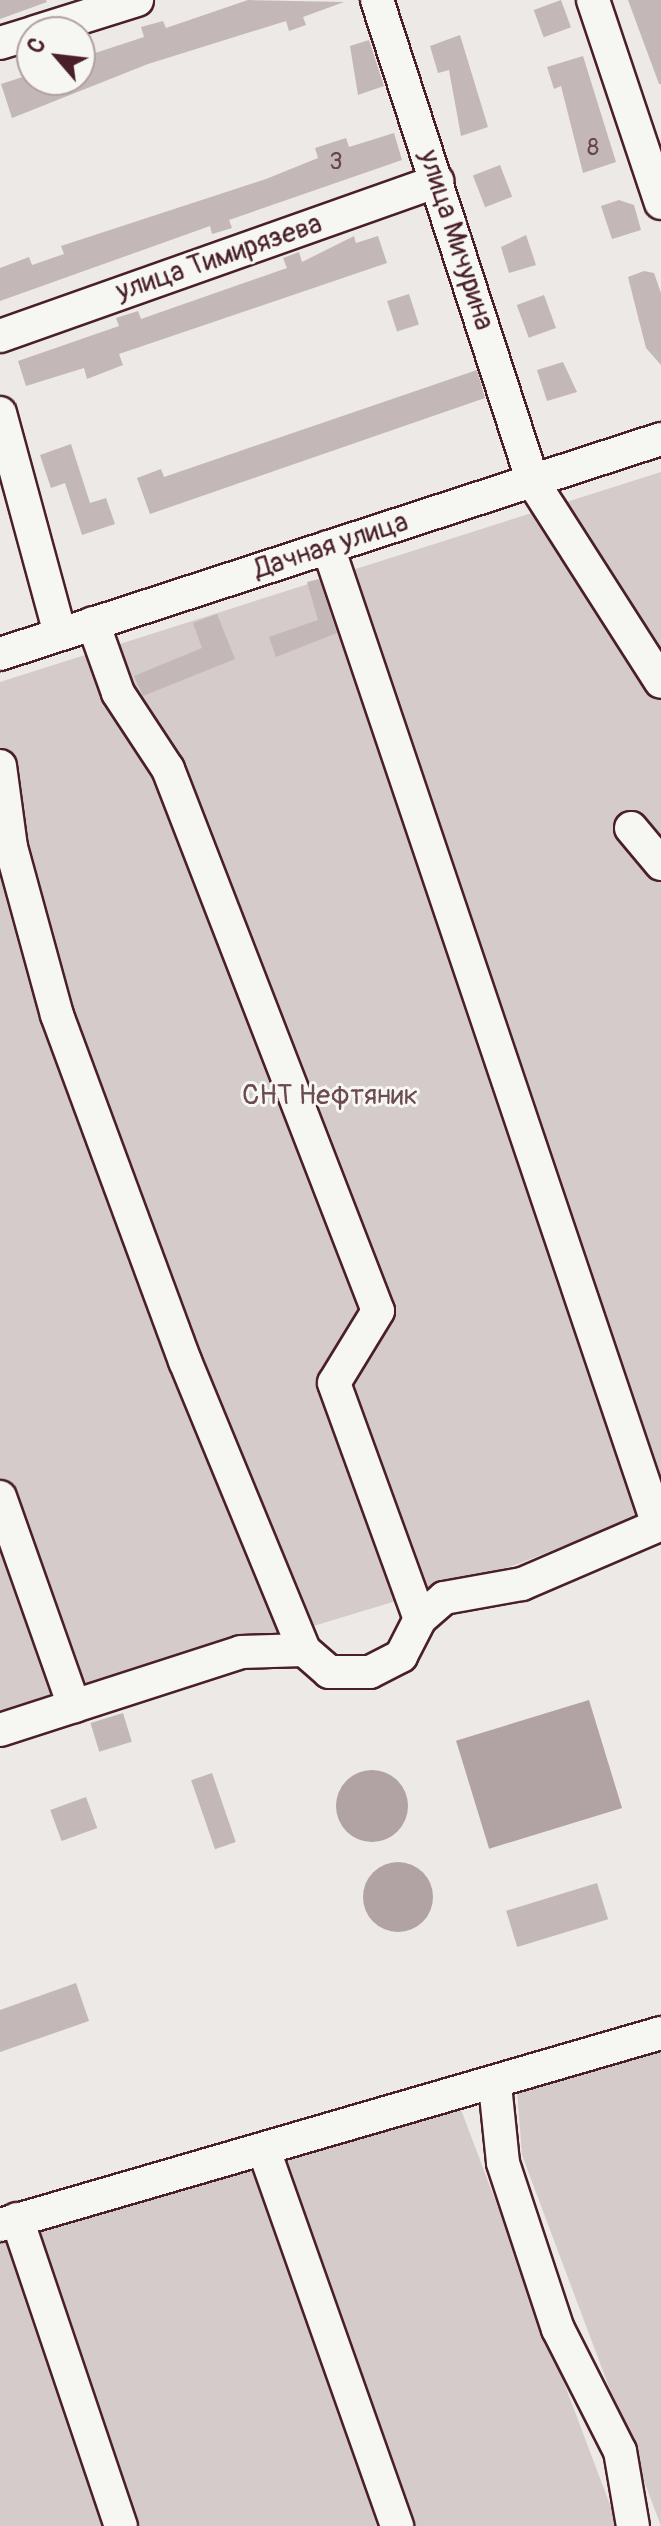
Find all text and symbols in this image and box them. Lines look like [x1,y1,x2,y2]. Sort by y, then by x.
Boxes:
north arrow [16,16,96,96]
text: С [21,33,52,58]
house number: 8 [587,134,599,162]
street label: улица Мичурина [411,146,501,334]
house number: 3 [329,148,343,176]
street label: улица Тимирязева [112,207,326,309]
street label: Дачная улица [250,505,412,587]
park label: СНТ Нефтяник [242,1079,418,1113]

